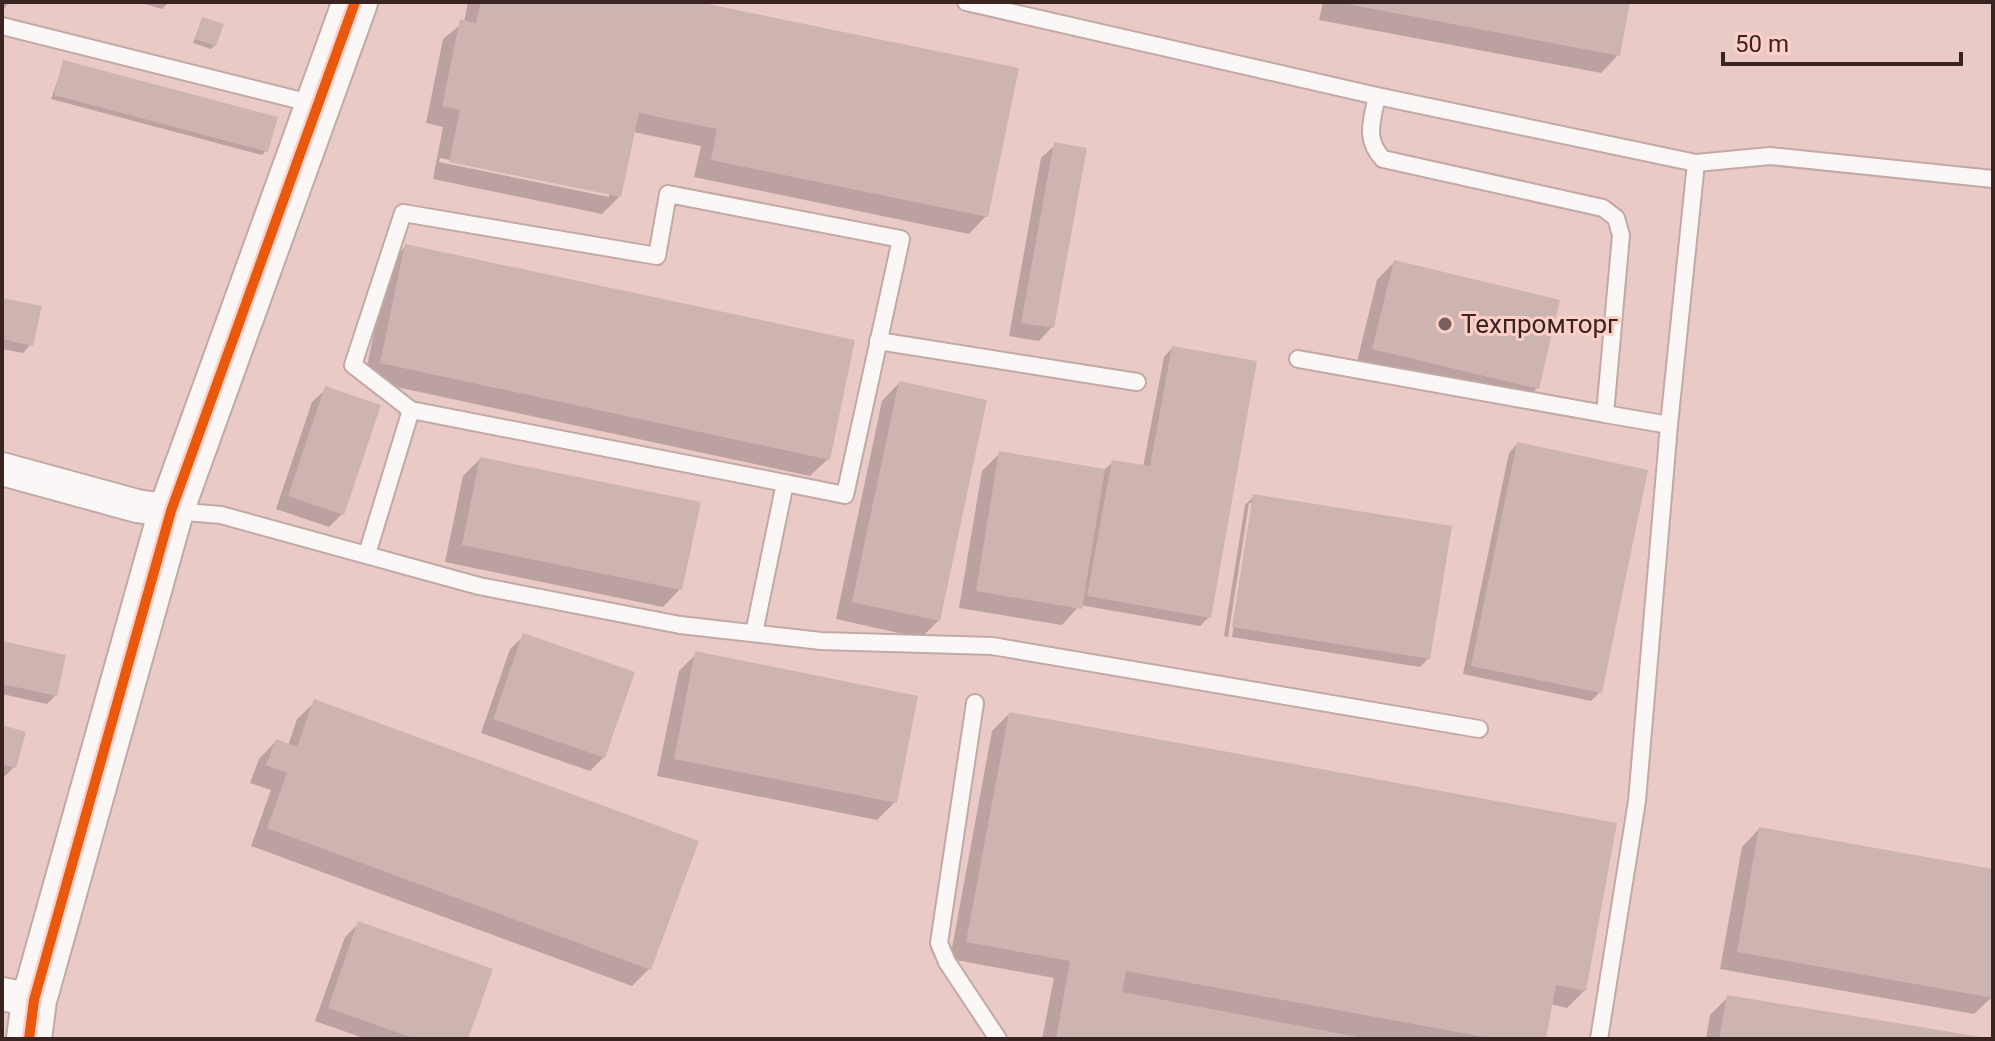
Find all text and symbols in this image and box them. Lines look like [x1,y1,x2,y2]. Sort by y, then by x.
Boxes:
scale bar [1723,16,1961,66]
text: 50 m [1735,30,1789,58]
place label: Техпромторг [1461,309,1618,339]
marker: Техпромторг [1436,315,1454,333]

